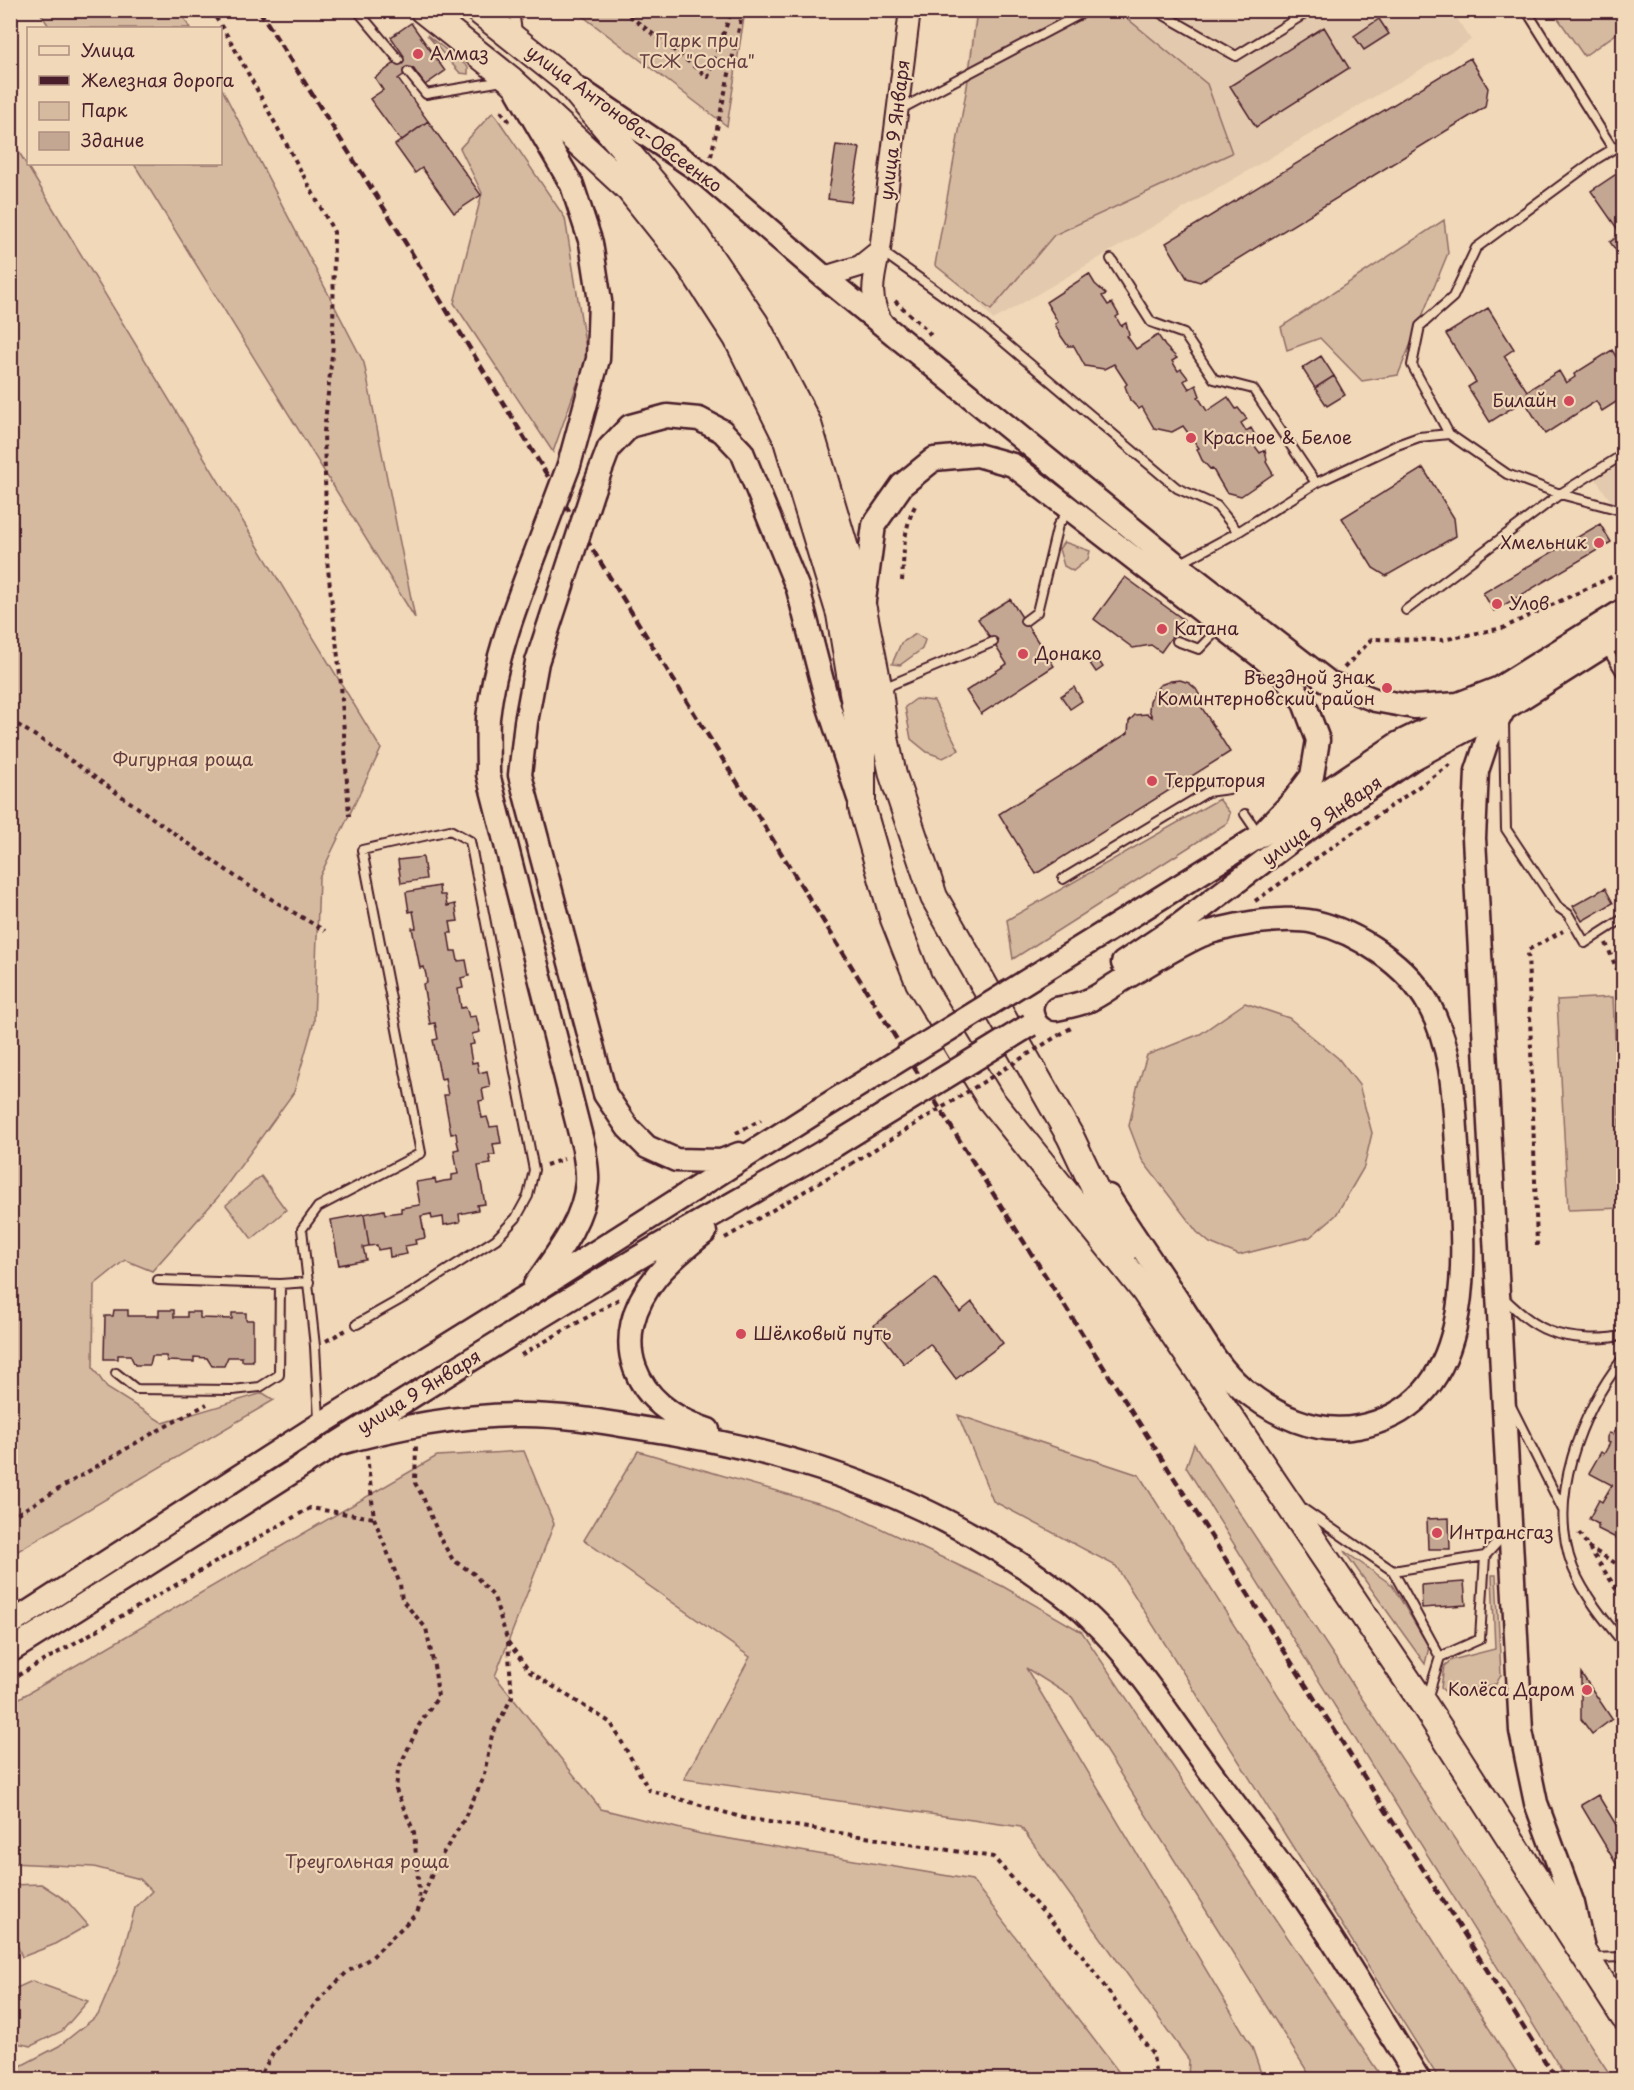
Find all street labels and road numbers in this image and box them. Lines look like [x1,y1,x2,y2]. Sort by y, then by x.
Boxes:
street label: улица Антонова-Овсеенко [521,37,729,198]
street label: улица 9 Января [871,58,916,202]
street label: улица 9 Января [1255,768,1387,871]
street label: улица 9 Января [351,1342,485,1440]

